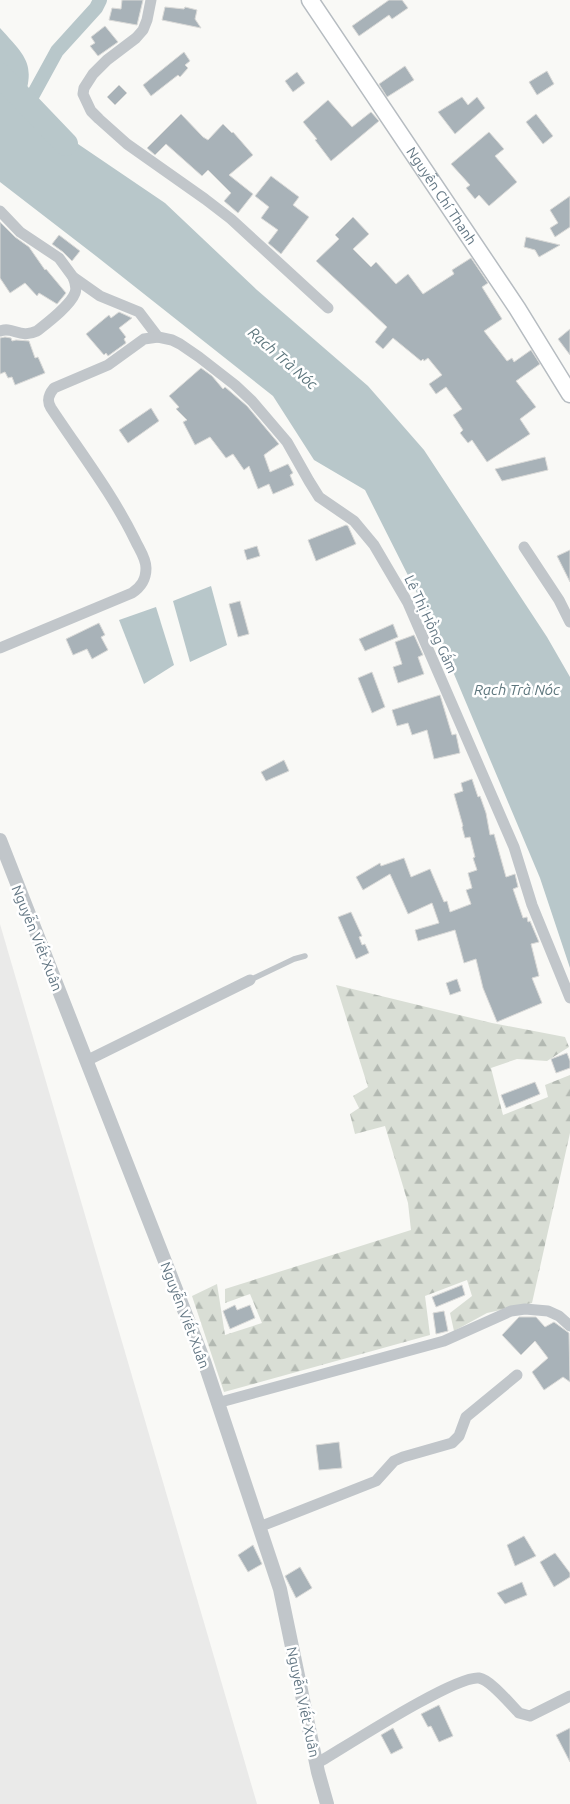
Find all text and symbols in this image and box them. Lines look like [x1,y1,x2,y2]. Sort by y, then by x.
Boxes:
street label: Nguyễn Chí Thanh [403,144,480,248]
water label: Rạch Trà Nóc [245,323,321,393]
street label: Lê Thị Hồng Gấm [401,571,463,676]
water label: Rạch Trà Nóc [474,681,560,698]
street label: Nguyễn Viết Xuân [8,882,68,993]
street label: Nguyễn Viết Xuân [157,1259,215,1370]
street label: Nguyễn Viết Xuân [283,1645,325,1759]

